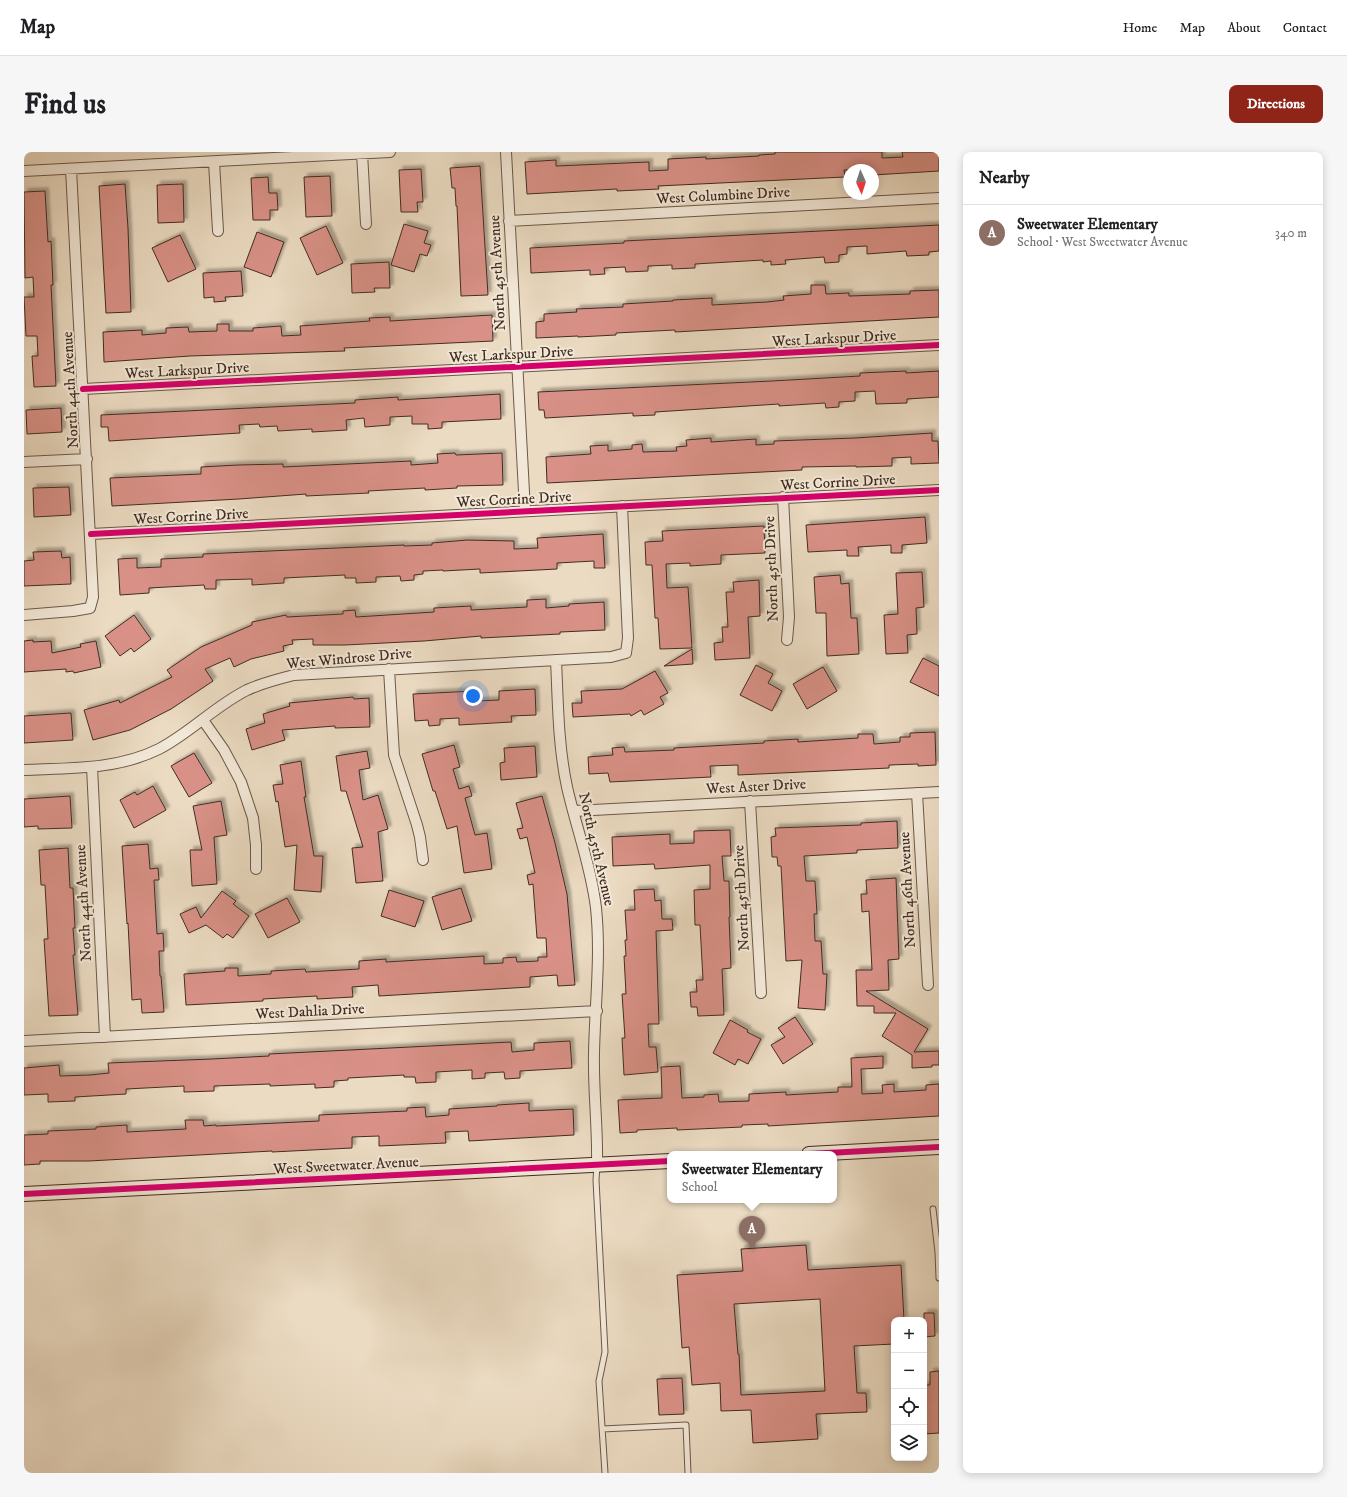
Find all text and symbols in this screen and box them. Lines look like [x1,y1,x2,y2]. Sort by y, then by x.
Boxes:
text: Map [20,16,55,39]
text: Home [1123,19,1157,37]
text: Map [1179,19,1205,37]
text: About [1227,19,1261,37]
text: Contact [1283,19,1327,37]
button: Directions [1229,85,1323,123]
text: Find us [24,87,106,122]
north arrow [843,164,879,200]
text: Nearby [979,167,1029,189]
street label: West Columbine Drive [655,183,790,209]
street label: North 45th Avenue [485,215,510,331]
text: Sweetwater Elementary [1017,215,1158,234]
text: A [988,225,996,241]
text: 340 m [1275,225,1307,241]
text: School · West Sweetwater Avenue [1017,234,1188,250]
street label: West Larkspur Drive [770,326,897,351]
street label: North 44th Avenue [58,331,83,449]
street label: West Larkspur Drive [447,342,574,367]
street label: West Larkspur Drive [123,358,250,383]
street label: West Corrine Drive [779,470,896,495]
street label: West Corrine Drive [455,487,572,512]
street label: West Corrine Drive [132,504,249,529]
street label: North 45th Drive [760,516,783,622]
street label: West Windrose Drive [285,644,413,674]
your location [463,686,483,706]
street label: West Aster Drive [705,774,806,799]
street label: North 45th Avenue [574,791,619,908]
street label: North 46th Avenue [895,831,920,949]
street label: North 44th Avenue [71,844,96,962]
street label: North 45th Drive [729,845,754,951]
street label: West Dahlia Drive [254,999,365,1024]
popup [667,1151,837,1203]
street label: West Sweetwater Avenue [272,1152,419,1179]
text: Sweetwater Elementary [682,1160,822,1179]
text: School [682,1179,717,1195]
pin: A [739,1216,765,1249]
map controls [891,1317,927,1461]
button: + [891,1317,927,1353]
button: − [891,1353,927,1389]
button: locate [891,1389,927,1425]
button: layers [891,1425,927,1461]

